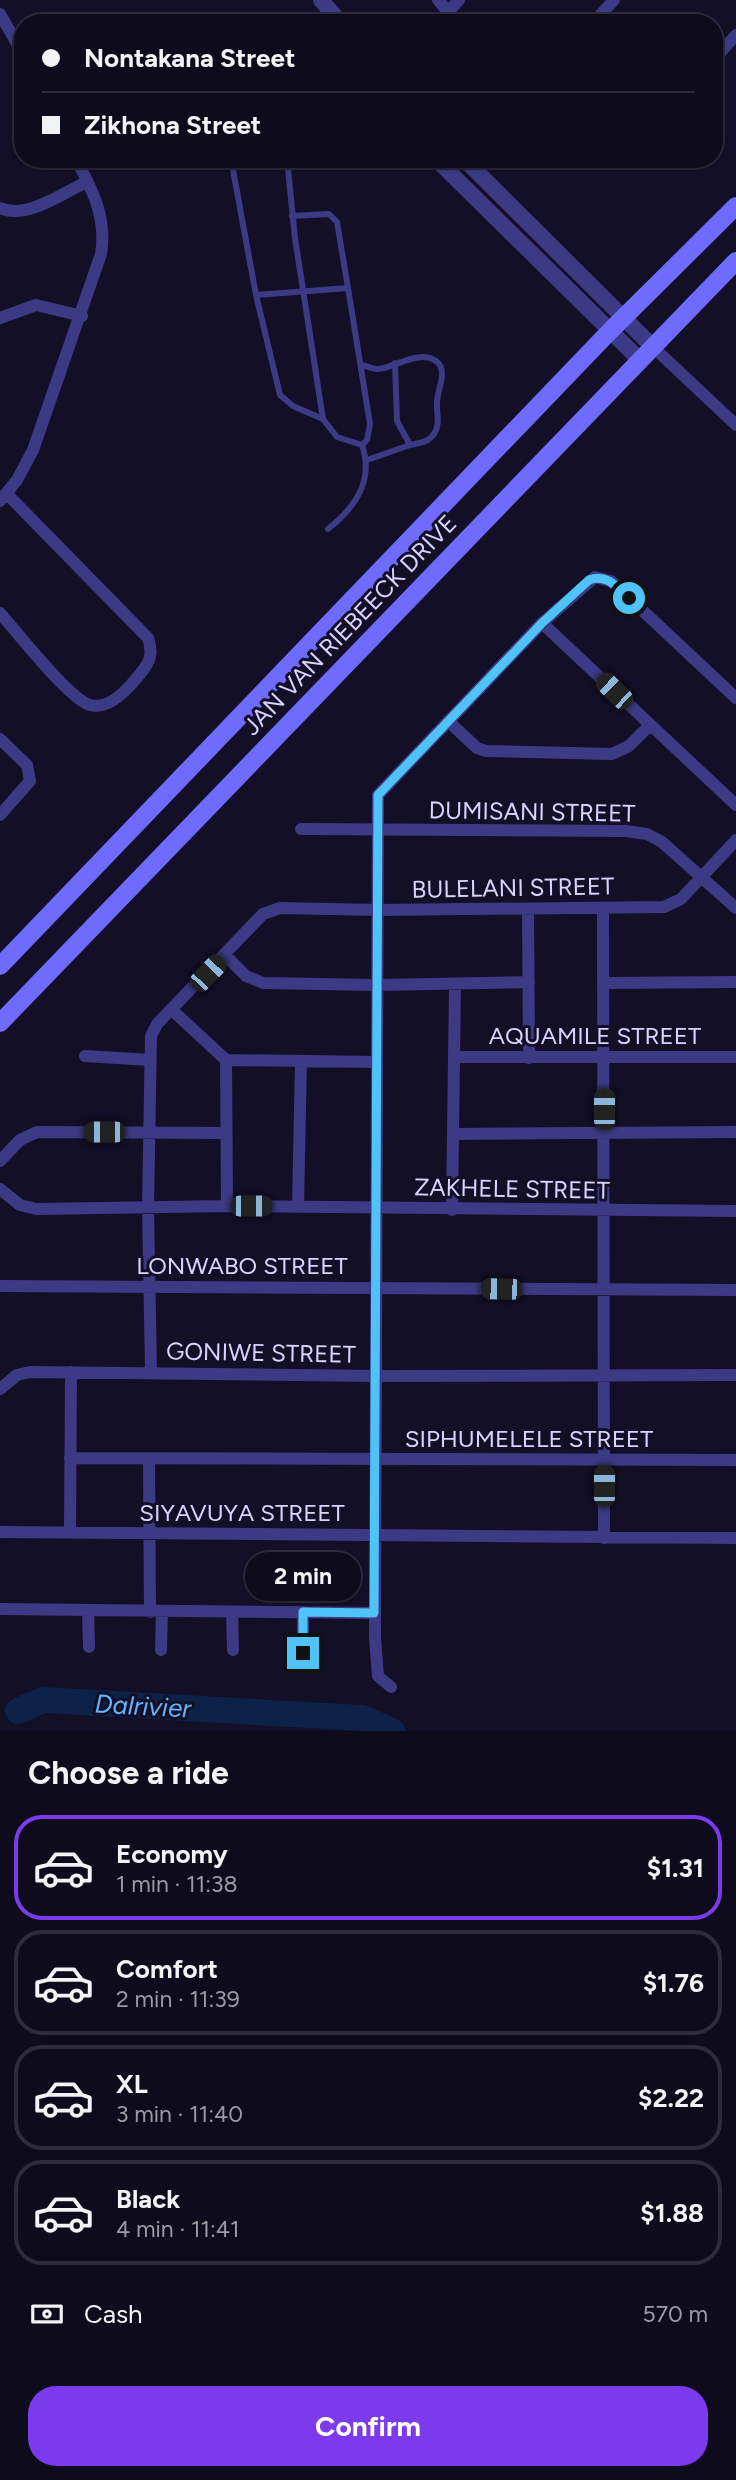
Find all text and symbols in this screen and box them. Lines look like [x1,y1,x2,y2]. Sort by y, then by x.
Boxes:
text: Nontakana Street [84,42,295,74]
text: Zikhona Street [84,109,261,141]
street label: JAN VAN RIEBEECK DRIVE [237,508,463,741]
route start [613,582,645,614]
car [592,669,637,713]
street label: DUMISANI STREET [428,795,636,828]
street label: BULELANI STREET [411,871,615,904]
car [186,951,231,995]
street label: AQUAMILE STREET [489,1021,701,1050]
car [594,1088,615,1130]
car [84,1122,126,1143]
street label: ZAKHELE STREET [414,1172,610,1205]
car [231,1196,273,1217]
street label: LONWABO STREET [136,1251,348,1280]
car [480,1278,523,1300]
street label: GONIWE STREET [166,1336,356,1369]
street label: SIPHUMELELE STREET [405,1424,653,1453]
car [594,1465,615,1507]
street label: SIYAVUYA STREET [139,1498,345,1527]
callout: 2 min [245,1552,361,1600]
text: 2 min [274,1562,332,1590]
route end [287,1637,319,1669]
water label: Dalrivier [94,1687,193,1725]
text: Choose a ride [28,1754,229,1792]
icon: car [32,1836,95,1899]
text: Economy [116,1838,228,1870]
text: $1.31 [647,1852,704,1884]
text: 1 min · 11:38 [116,1870,238,1898]
icon: car [32,1951,95,2014]
text: Comfort [116,1953,218,1985]
text: $1.76 [643,1967,704,1999]
text: 2 min · 11:39 [116,1985,240,2013]
icon: car [32,2066,95,2129]
text: XL [116,2068,148,2100]
text: $2.22 [638,2082,704,2114]
text: 3 min · 11:40 [116,2100,243,2128]
icon: car [32,2181,95,2244]
text: Black [116,2183,180,2215]
text: $1.88 [640,2197,704,2229]
text: 4 min · 11:41 [116,2215,240,2243]
icon: cash [28,2295,66,2333]
text: Cash [84,2298,143,2330]
text: 570 m [642,2300,708,2328]
button: Confirm [28,2386,708,2466]

